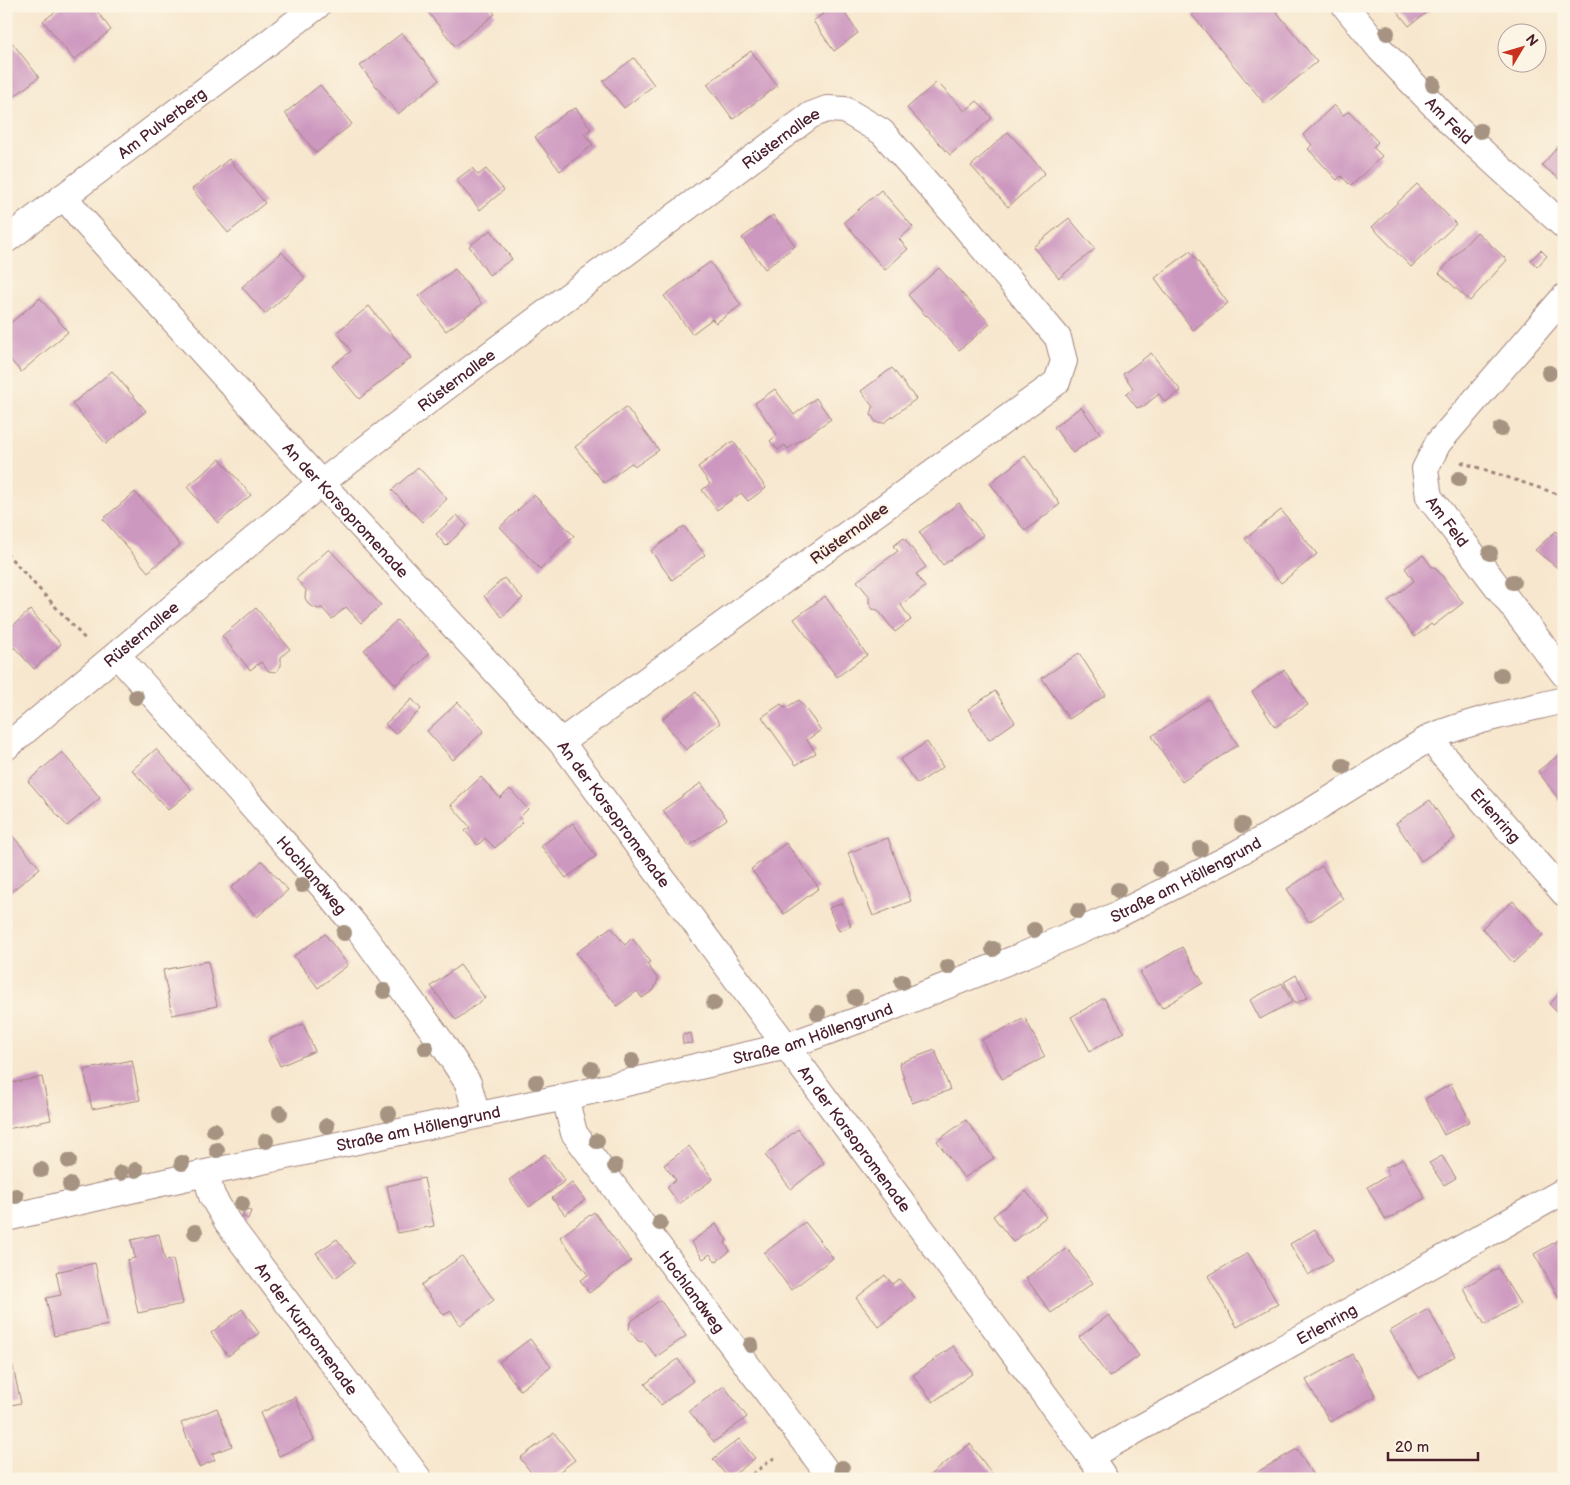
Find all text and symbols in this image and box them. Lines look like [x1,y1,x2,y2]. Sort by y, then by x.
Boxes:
north arrow [1498,22,1548,72]
text: N [1522,31,1542,50]
street label: Am Pulverberg [115,85,211,163]
street label: Am Feld [1421,94,1476,149]
street label: Rüsternallee [739,104,823,174]
street label: Rüsternallee [414,345,500,416]
street label: An der Korsopromenade [278,439,412,583]
street label: Am Feld [1421,493,1472,551]
street label: Rüsternallee [807,499,893,569]
street label: Rüsternallee [100,598,184,672]
street label: An der Korsopromenade [553,738,674,892]
street label: Erlenring [1466,785,1524,848]
street label: Hochlandweg [272,833,350,919]
street label: Straße am Höllengrund [1108,834,1265,928]
street label: Straße am Höllengrund [731,1000,896,1069]
street label: An der Korsopromenade [793,1063,914,1217]
street label: Straße am Höllengrund [335,1103,502,1156]
street label: Hochlandweg [654,1248,728,1337]
street label: An der Kurpromenade [250,1260,361,1400]
street label: Erlenring [1294,1301,1361,1349]
scale bar [1388,1430,1478,1462]
text: 20 m [1395,1438,1429,1457]

